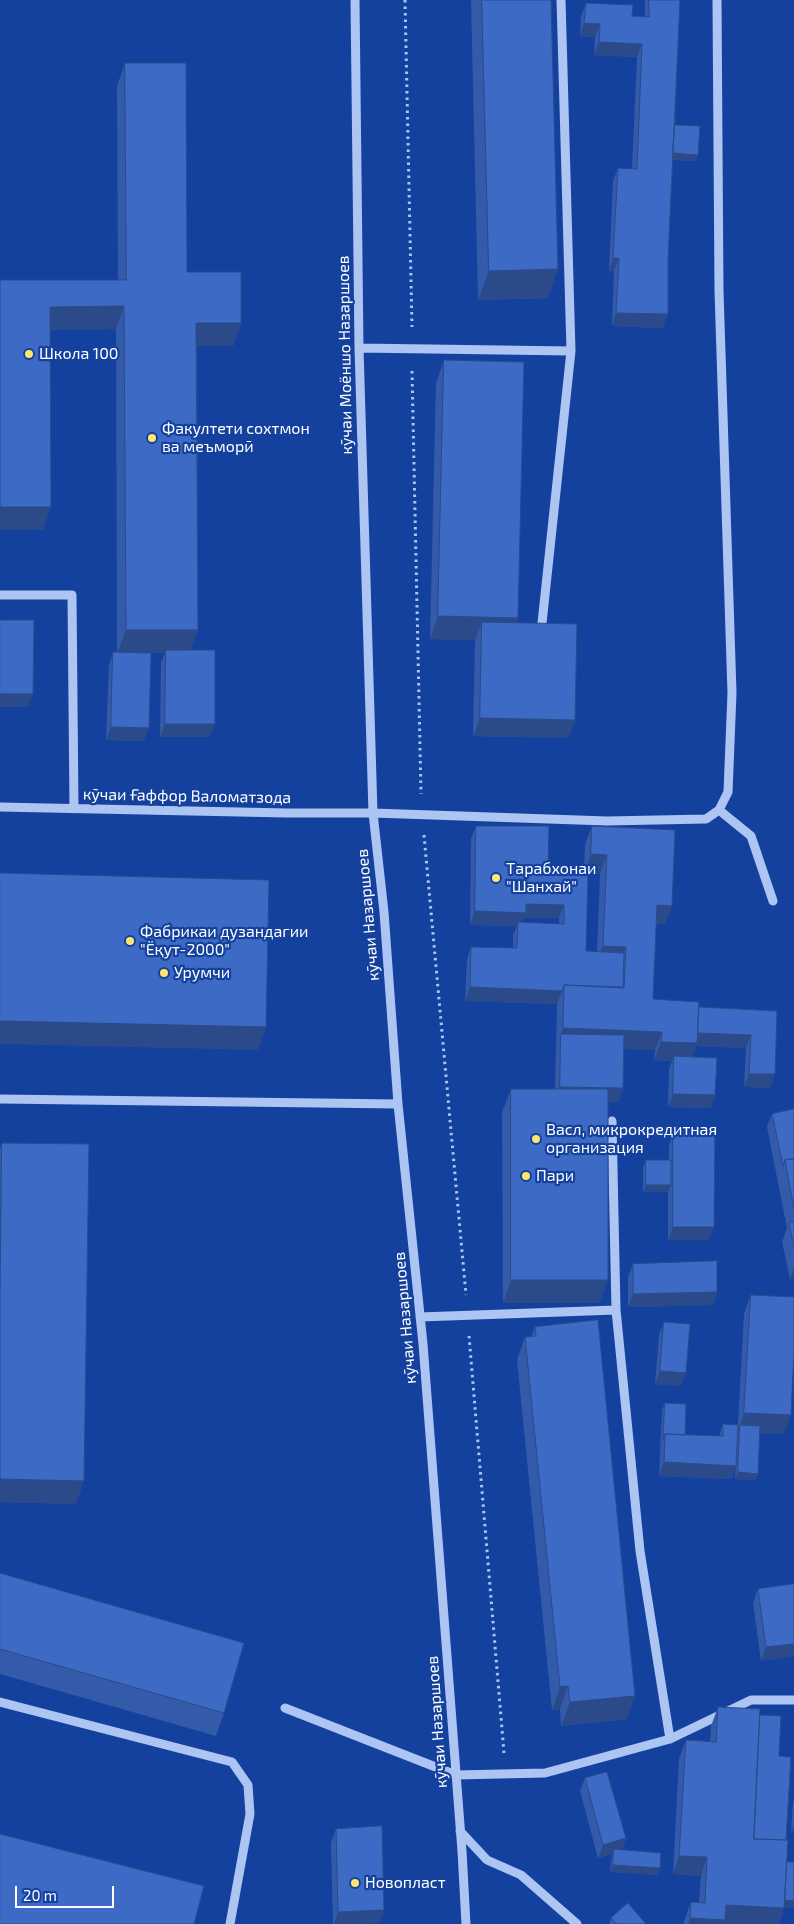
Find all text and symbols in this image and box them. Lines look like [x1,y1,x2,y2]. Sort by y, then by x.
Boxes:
street label: кӯчаи Моёншо Назаршоев [334,255,356,455]
place label: Школа 100 [39,344,118,364]
marker: Школа 100 [23,348,35,360]
place label: Факултети сохтмон ва меъморӣ [162,419,310,457]
marker: Факултети сохтмон ва меъморӣ [146,432,158,444]
street label: кӯчаи Ғаффор Валоматзода [83,785,291,807]
street label: кӯчаи Назаршоев [353,848,383,982]
place label: Тарабхонаи "Шанхай" [506,859,596,897]
marker: Тарабхонаи "Шанхай" [490,872,502,884]
place label: Фабрикаи дузандагии "Ёқут-2000" [140,922,308,960]
marker: Фабрикаи дузандагии "Ёқут-2000" [124,935,136,947]
place label: Урумчи [174,963,230,983]
marker: Урумчи [158,967,170,979]
place label: Васл, микрокредитная организация [546,1120,717,1158]
marker: Васл, микрокредитная организация [530,1133,542,1145]
place label: Пари [536,1166,574,1186]
marker: Пари [520,1170,532,1182]
street label: кӯчаи Назаршоев [390,1251,420,1385]
street label: кӯчаи Назаршоев [423,1655,451,1789]
place label: Новопласт [365,1873,446,1893]
scale bar [18,1876,116,1908]
marker: Новопласт [349,1877,361,1889]
text: 20 m [23,1886,57,1904]

